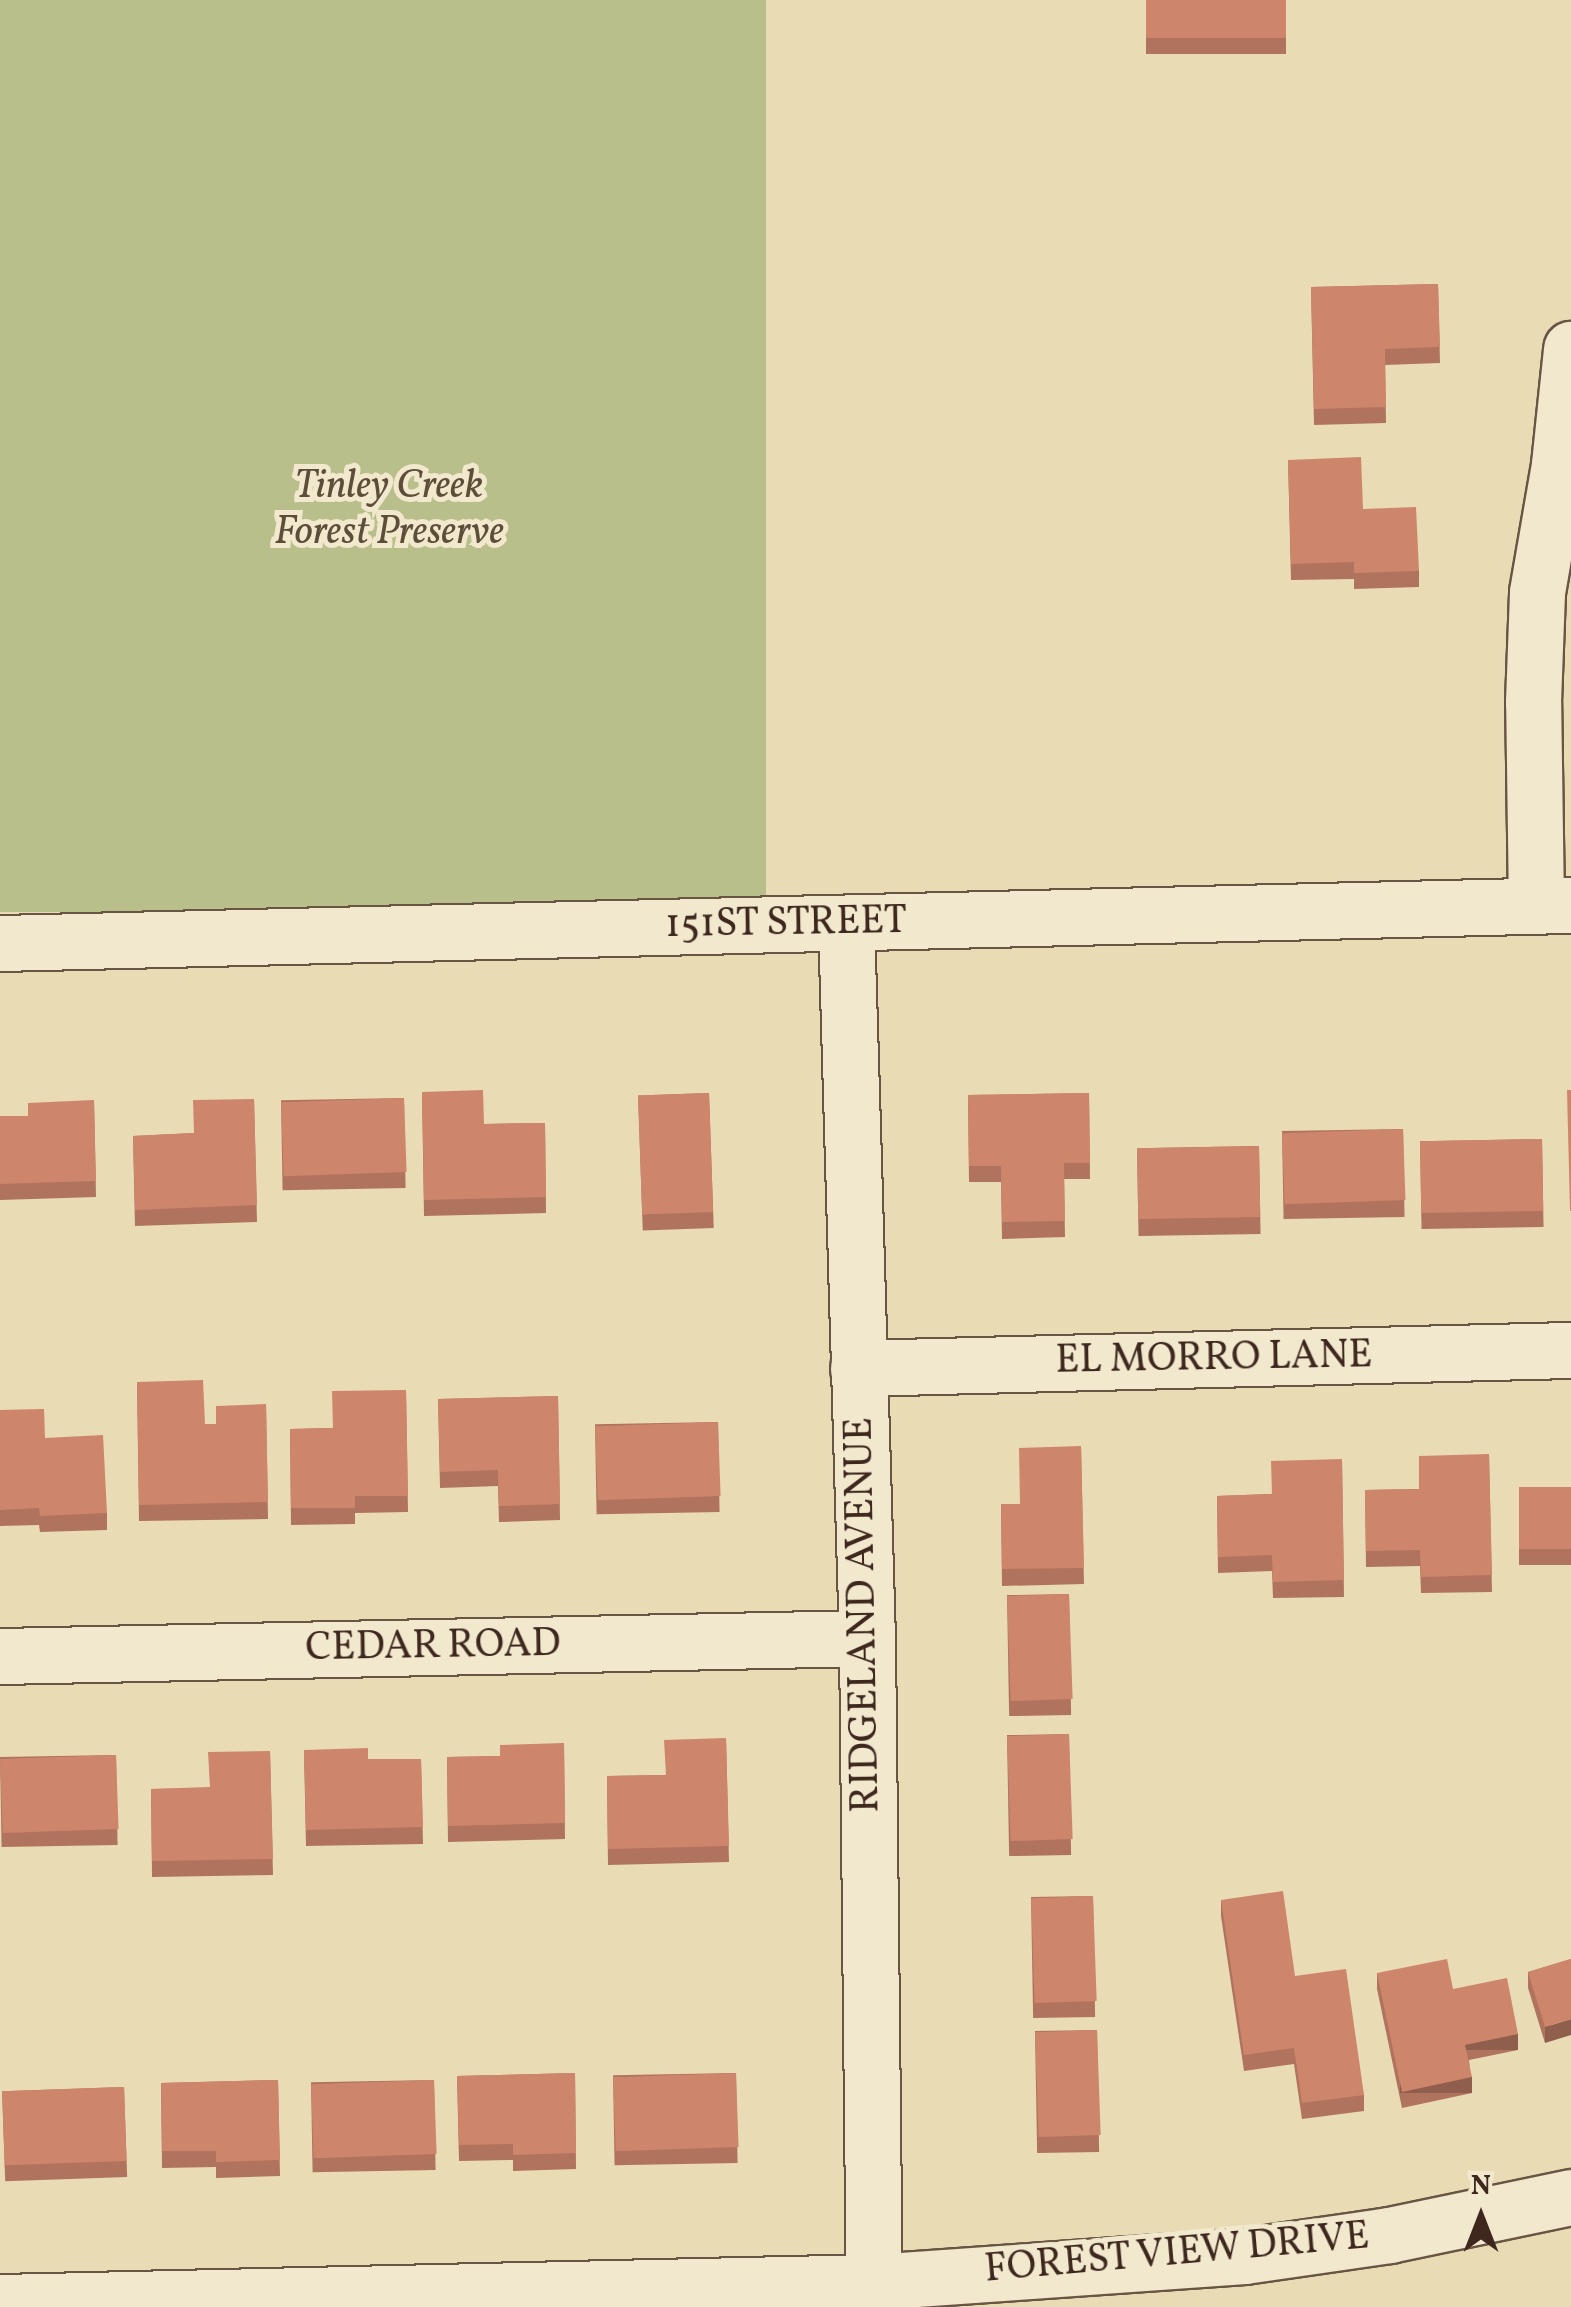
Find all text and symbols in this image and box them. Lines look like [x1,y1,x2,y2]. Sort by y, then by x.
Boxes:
park label: Tinley Creek Forest Preserve [274,463,504,557]
street label: 151ST STREET [664,898,908,950]
street label: EL MORRO LANE [1055,1332,1373,1386]
street label: RIDGELAND AVENUE [837,1417,891,1813]
street label: CEDAR ROAD [305,1621,561,1673]
north arrow [1431,2167,1531,2267]
text: N [1471,2167,1491,2206]
street label: FOREST VIEW DRIVE [981,2213,1373,2295]

